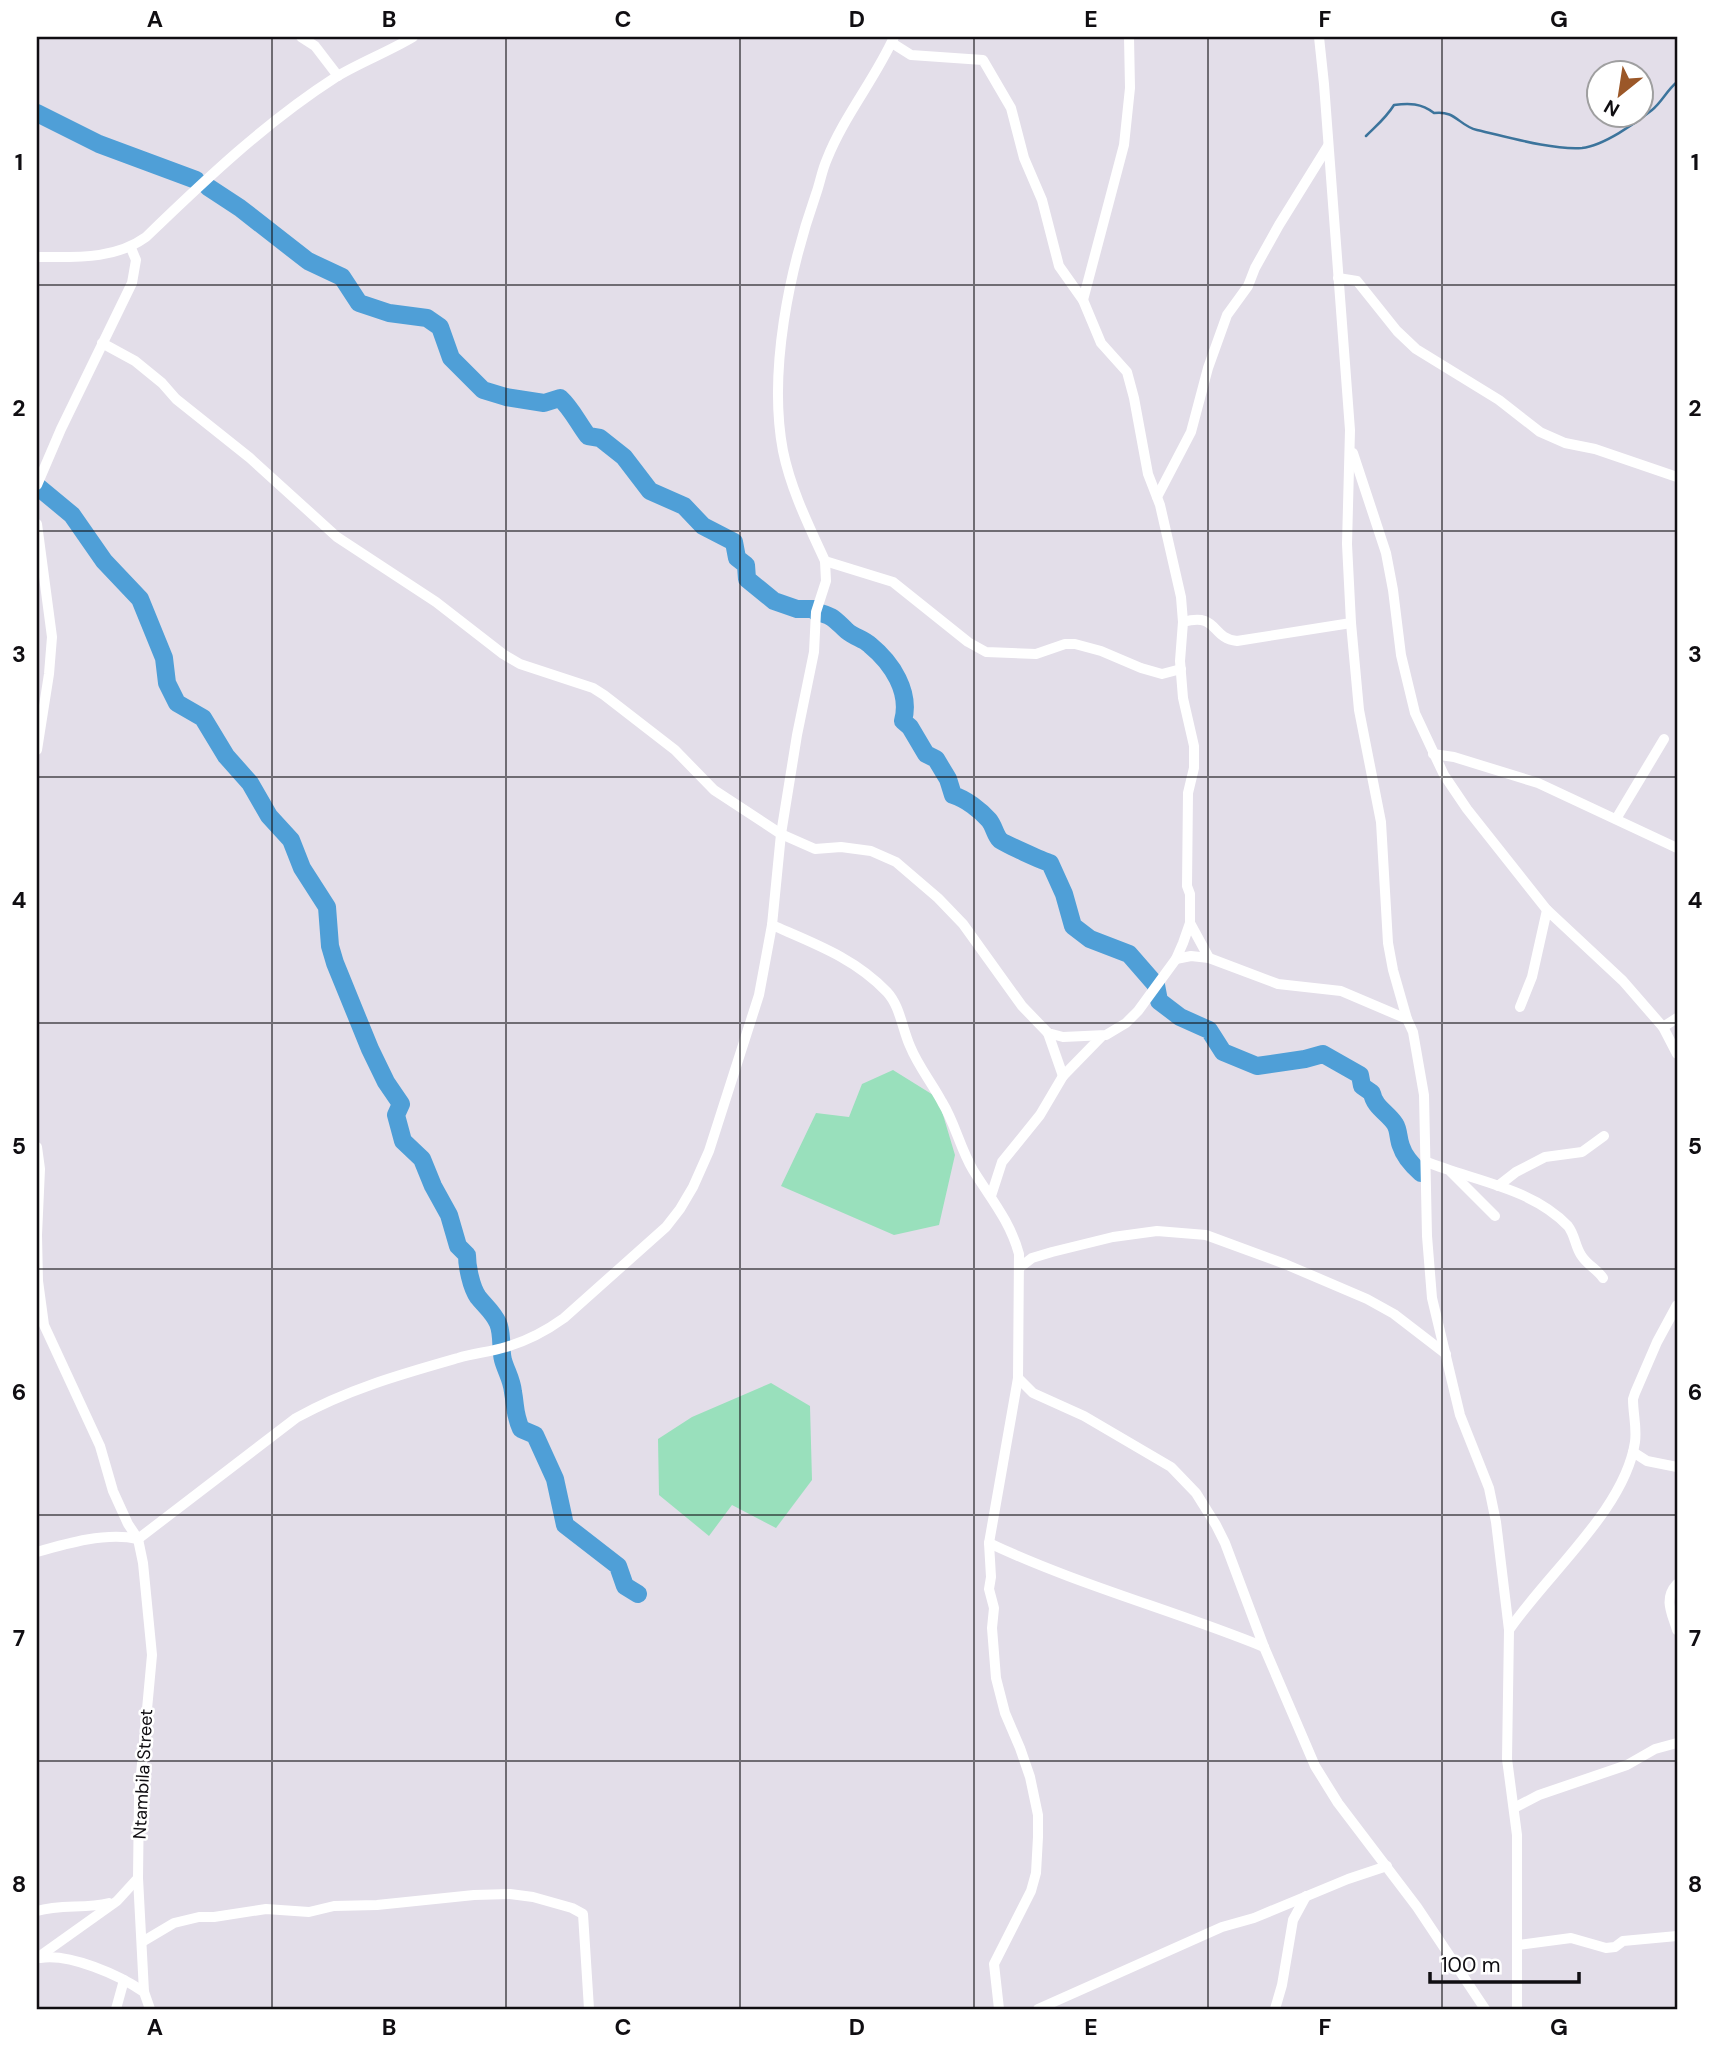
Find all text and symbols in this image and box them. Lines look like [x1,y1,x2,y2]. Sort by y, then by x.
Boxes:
text: A [147,4,163,34]
text: B [382,4,396,34]
text: C [615,4,631,34]
text: D [849,4,865,34]
text: E [1084,4,1098,34]
text: F [1319,4,1332,34]
text: G [1550,4,1568,34]
north arrow [1584,60,1654,130]
text: N [1599,94,1624,123]
text: 1 [15,147,23,177]
text: 1 [1691,147,1699,177]
text: 2 [12,393,26,423]
text: 2 [1688,393,1702,423]
text: 3 [12,639,26,669]
text: 3 [1688,639,1702,669]
text: 4 [12,885,27,915]
text: 4 [1688,885,1703,915]
text: 5 [12,1131,26,1161]
text: 5 [1688,1131,1702,1161]
text: 6 [12,1377,26,1407]
text: 6 [1688,1377,1702,1407]
text: 7 [13,1623,25,1653]
text: 7 [1689,1623,1701,1653]
street label: Ntambila Street [128,1708,158,1840]
text: 8 [12,1869,26,1899]
text: 8 [1688,1869,1702,1899]
scale bar [1430,1941,1579,1985]
text: 100 m [1441,1951,1501,1979]
text: A [147,2012,163,2042]
text: B [382,2012,396,2042]
text: C [615,2012,631,2042]
text: D [849,2012,865,2042]
text: E [1084,2012,1098,2042]
text: F [1319,2012,1332,2042]
text: G [1550,2012,1568,2042]

